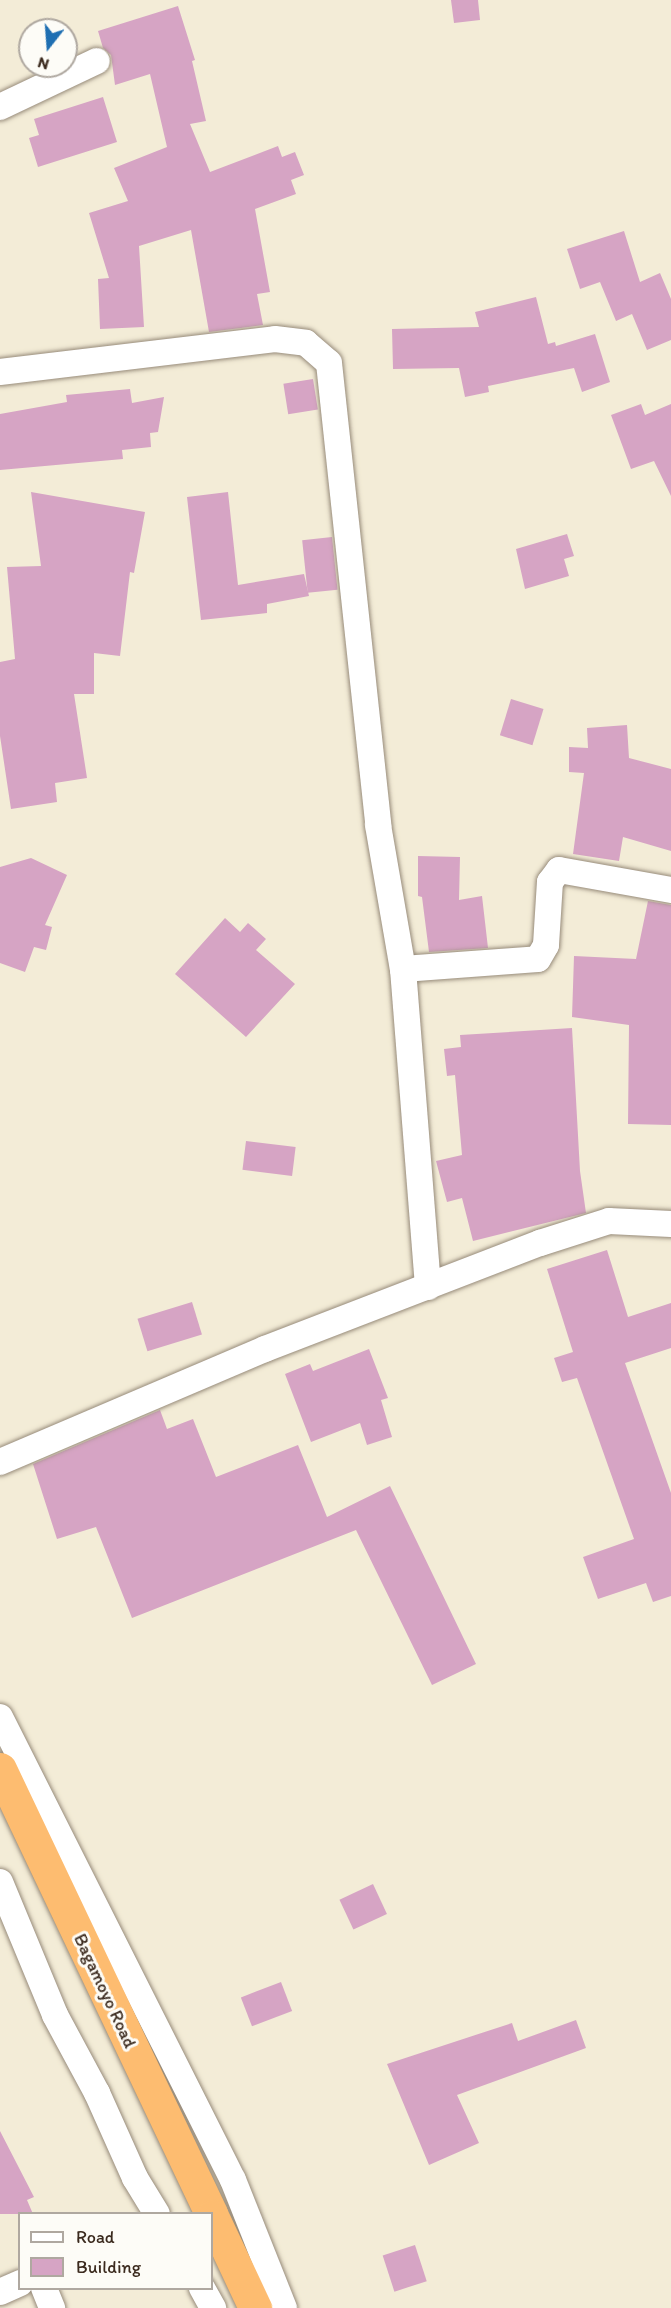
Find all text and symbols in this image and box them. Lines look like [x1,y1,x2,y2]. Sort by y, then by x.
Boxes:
north arrow [18,18,78,78]
text: N [35,53,51,74]
street label: Bagamoyo Road [69,1931,141,2051]
legend [18,2212,213,2290]
text: Road [76,2226,115,2248]
text: Building [76,2256,141,2278]

